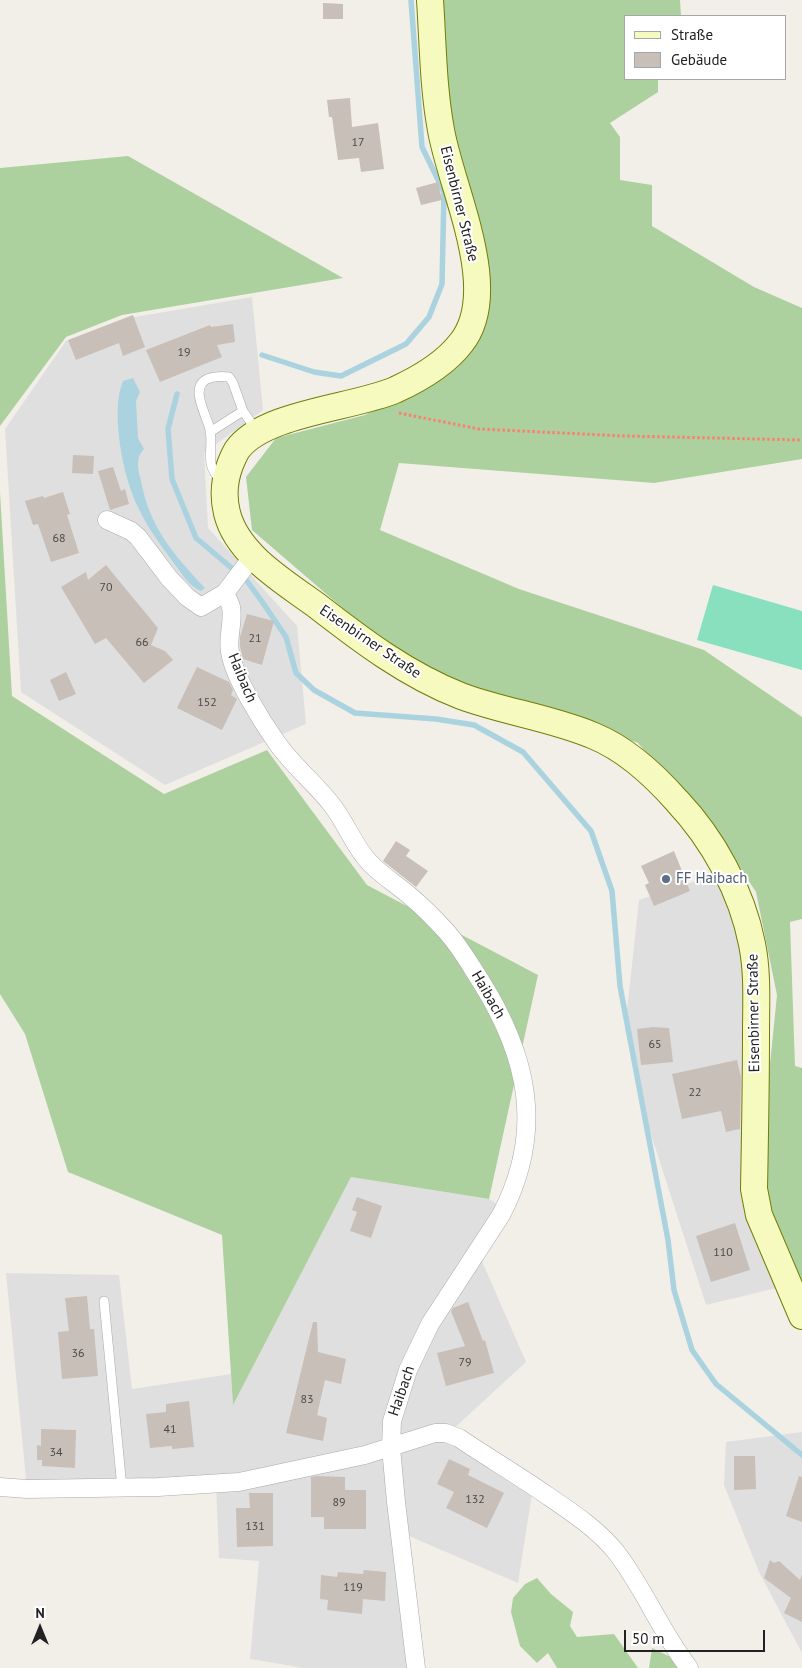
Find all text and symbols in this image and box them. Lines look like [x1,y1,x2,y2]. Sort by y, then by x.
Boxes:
legend [624,15,787,80]
text: Straße [671,25,713,44]
text: Gebäude [671,50,727,69]
house number: 17 [351,136,365,150]
street label: Eisenbirner Straße [436,144,482,264]
house number: 19 [177,346,191,360]
house number: 68 [52,532,66,546]
house number: 70 [99,581,113,595]
street label: Eisenbirner Straße [316,601,424,683]
house number: 21 [248,632,262,646]
house number: 66 [135,636,149,650]
street label: Haibach [224,651,260,705]
house number: 152 [197,696,217,710]
place label: FF Haibach [676,870,748,888]
marker: FF Haibach [660,873,672,885]
street label: Eisenbirner Straße [744,954,764,1072]
street label: Haibach [467,968,509,1022]
house number: 65 [648,1038,662,1052]
house number: 22 [688,1086,702,1100]
house number: 110 [713,1246,733,1260]
house number: 36 [71,1347,85,1361]
house number: 79 [458,1356,472,1370]
street label: Haibach [385,1363,419,1419]
house number: 83 [300,1393,314,1407]
house number: 41 [163,1423,177,1437]
house number: 34 [49,1446,63,1460]
house number: 132 [465,1493,485,1507]
house number: 89 [332,1496,346,1510]
house number: 131 [245,1520,265,1534]
house number: 119 [343,1581,363,1595]
north arrow [15,1603,65,1653]
text: N [35,1604,45,1622]
scale bar [627,1620,768,1652]
text: 50 m [632,1629,665,1648]

